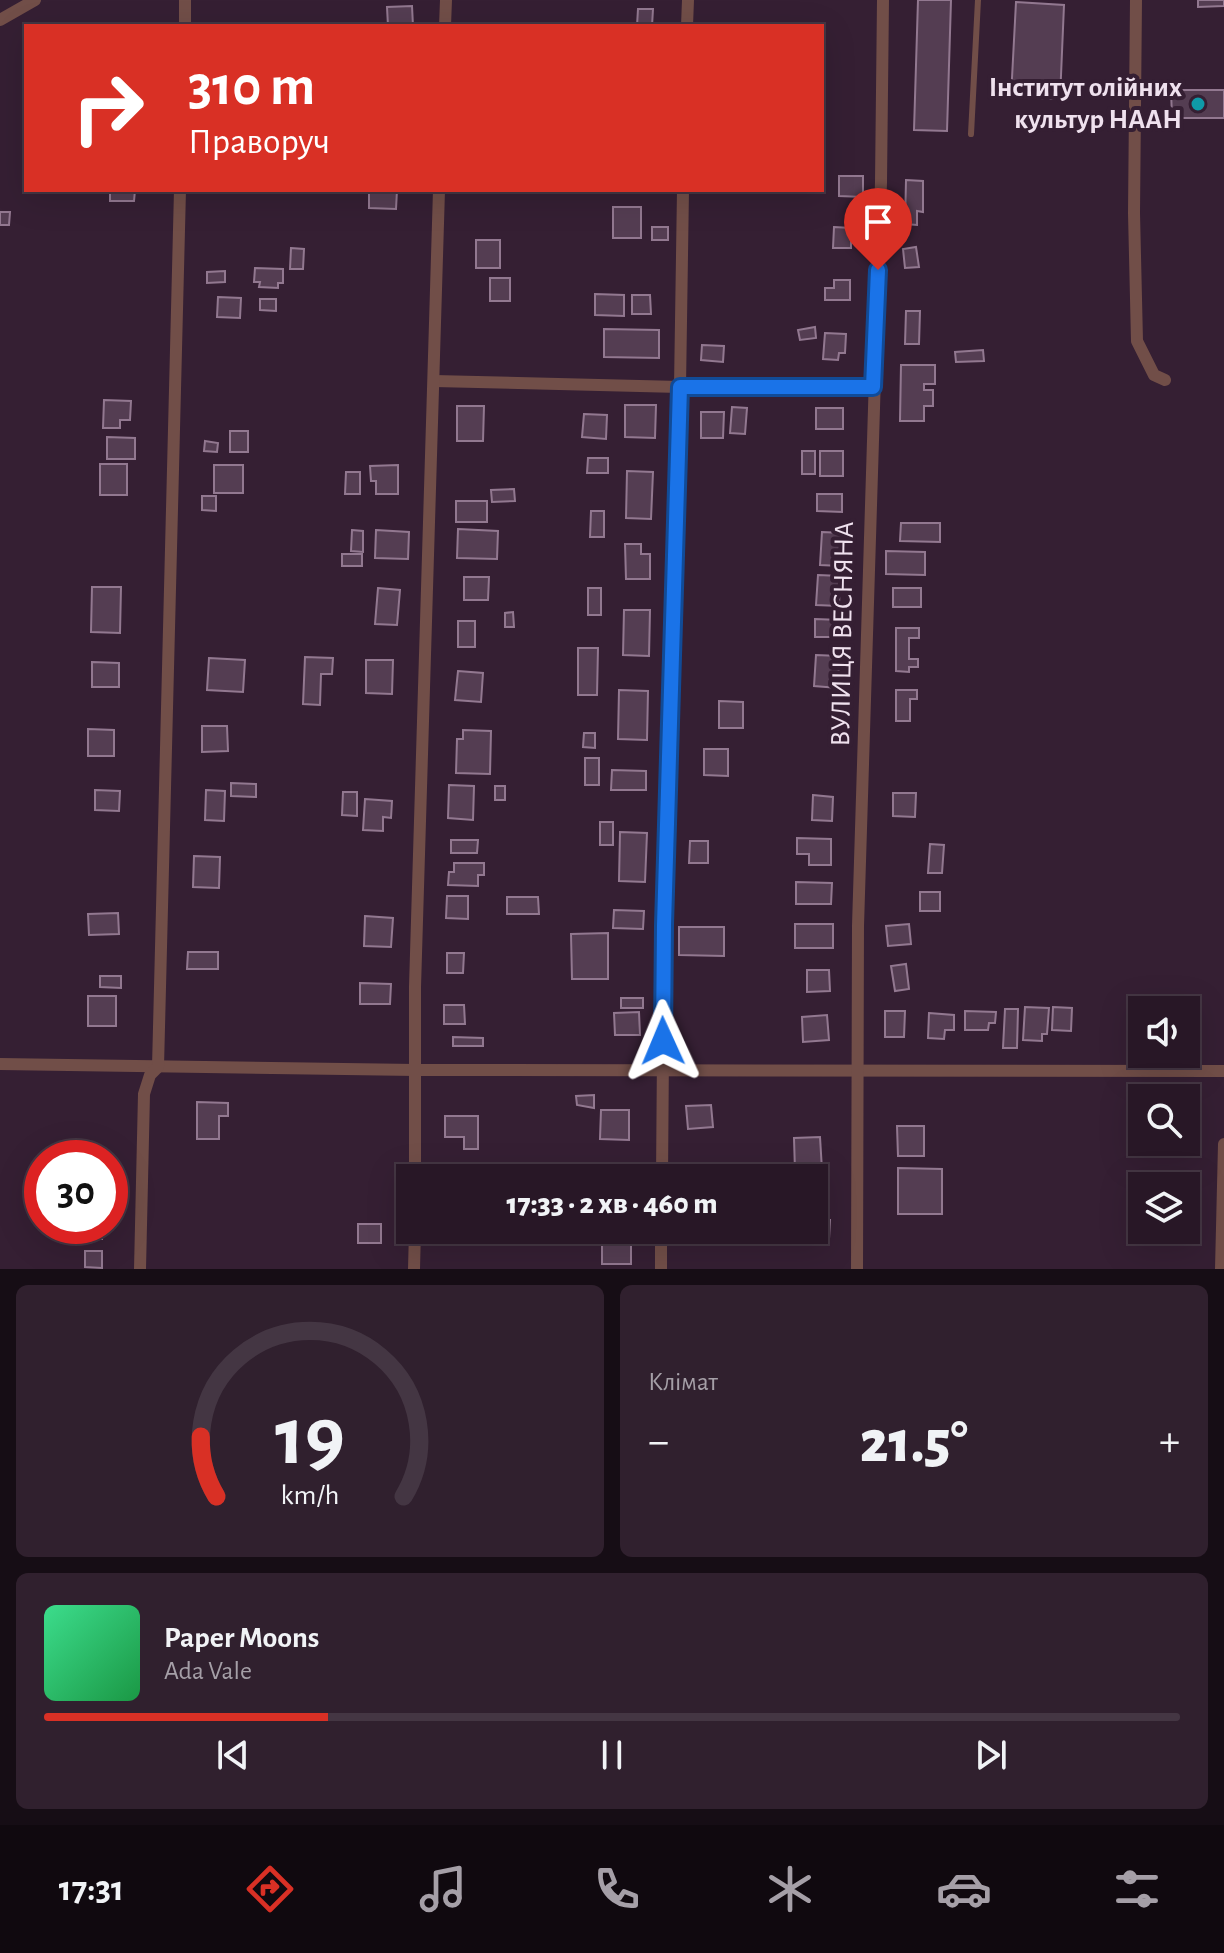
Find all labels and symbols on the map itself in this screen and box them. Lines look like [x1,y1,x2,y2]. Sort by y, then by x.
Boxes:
place label: Інститут олійних культур НААН [989,74,1182,134]
marker: Інститут олійних культур НААН [1189,95,1207,113]
pin [844,188,912,270]
street label: ВУЛИЦЯ ВЕСНЯНА [827,521,859,747]
position arrow [621,999,705,1083]
speed limit sign: 30 [24,1140,128,1244]

